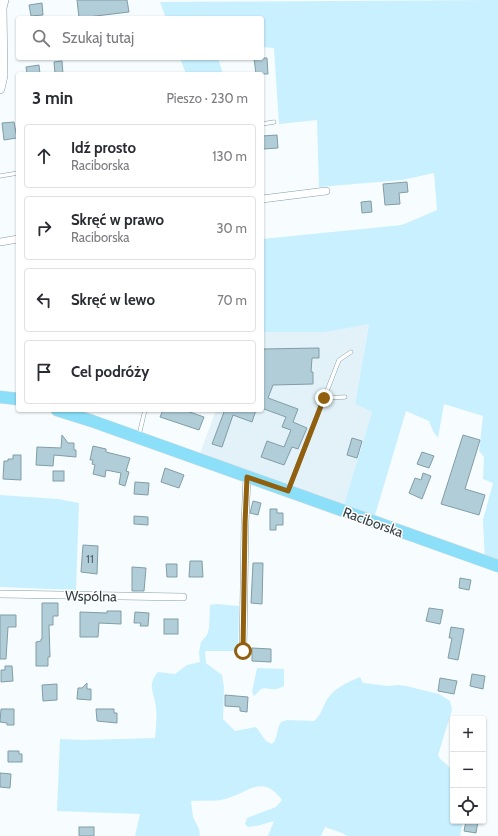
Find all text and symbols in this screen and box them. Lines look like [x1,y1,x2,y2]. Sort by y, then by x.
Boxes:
search box [16,16,264,60]
icon: search [30,27,52,49]
text: Szukaj tutaj [62,29,134,47]
text: 3 min [32,88,73,108]
text: Pieszo · 230 m [167,90,248,106]
text: Idź prosto [71,139,136,157]
icon: ahead [33,145,55,167]
text: 130 m [212,148,247,164]
text: Raciborska [71,157,130,173]
text: Skręć w prawo [71,211,164,229]
icon: right [33,217,55,239]
text: 30 m [217,220,247,236]
text: Raciborska [71,229,130,245]
icon: left [33,289,55,311]
text: Skręć w lewo [71,291,155,309]
text: 70 m [217,292,247,308]
icon: arrive [33,361,55,383]
text: Cel podróży [71,363,149,381]
route end [315,389,333,407]
street label: Raciborska [340,503,406,541]
house number: 11 [86,551,94,566]
street label: Wspólna [65,587,117,605]
route start [234,642,252,660]
map controls [450,716,486,824]
button: + [450,716,486,752]
button: − [450,752,486,788]
button: locate [450,788,486,824]

